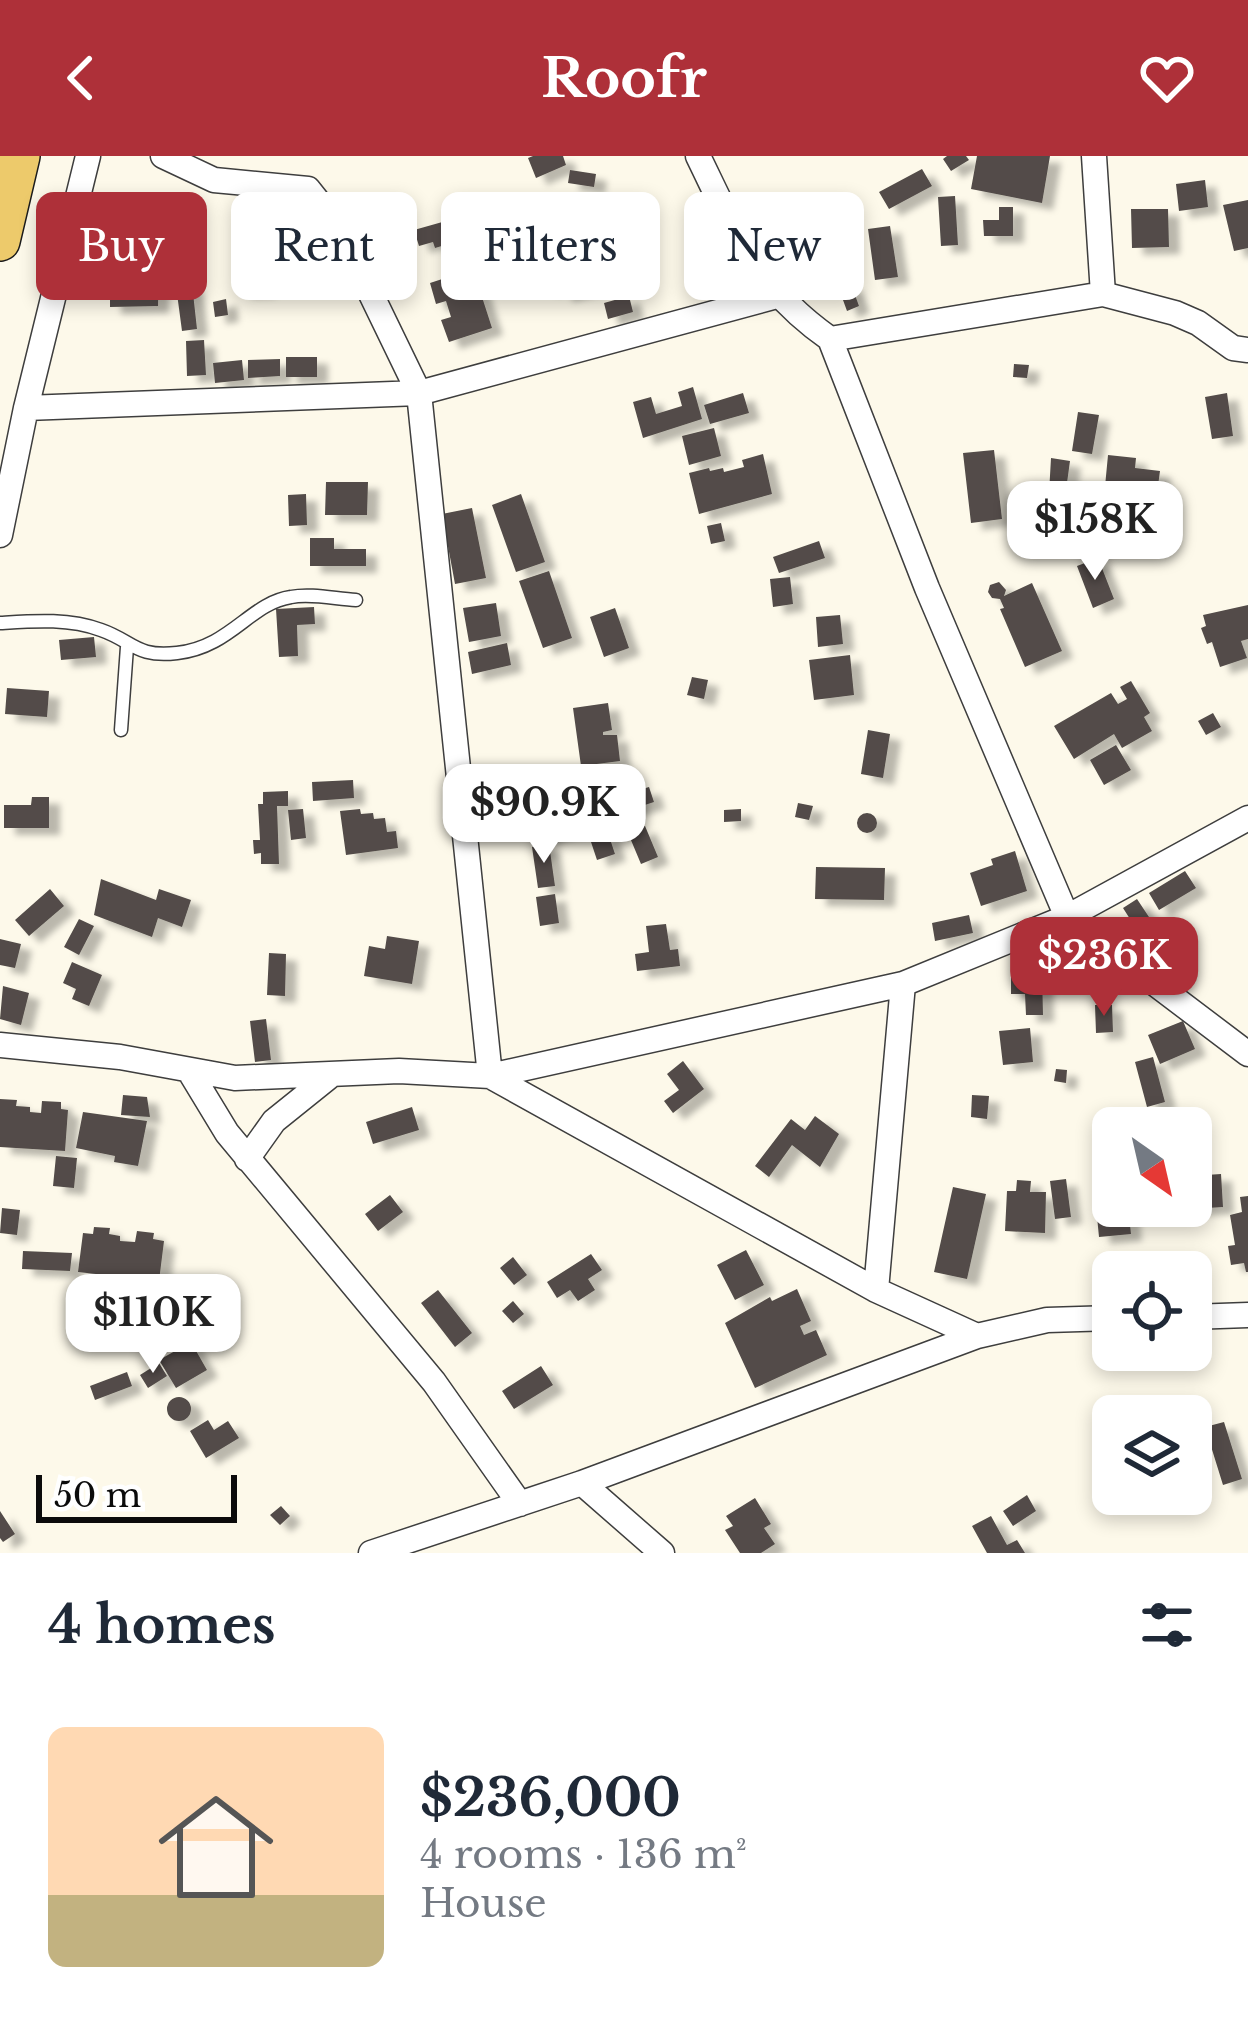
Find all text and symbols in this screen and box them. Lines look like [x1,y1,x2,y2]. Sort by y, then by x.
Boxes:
icon: back [48,45,114,111]
text: Roofr [541,45,707,112]
icon: heart [1134,45,1200,111]
chip: Buy [36,192,207,300]
chip: Rent [231,192,417,300]
chip: Filters [441,192,660,300]
chip: New [684,192,864,300]
pin: $158K [1011,481,1179,583]
text: $158K [1034,495,1156,544]
pin: $90.9K [446,764,642,866]
text: $90.9K [470,778,618,827]
pin: $236K [1020,917,1188,1019]
text: $236K [1037,931,1171,980]
north arrow [1092,1107,1212,1227]
map controls [1092,1107,1212,1515]
button: locate [1092,1251,1212,1371]
pin: $110K [69,1274,237,1376]
text: $110K [93,1288,213,1337]
button: layers [1092,1395,1212,1515]
scale bar [36,1469,237,1522]
text: 50 m [54,1475,141,1516]
icon: filters [1134,1592,1200,1658]
text: 4 homes [48,1594,276,1657]
text: $236,000 [420,1767,681,1830]
icon: home [144,1775,288,1919]
text: 4 rooms · 136 m² [420,1830,747,1879]
text: House [420,1879,547,1928]

